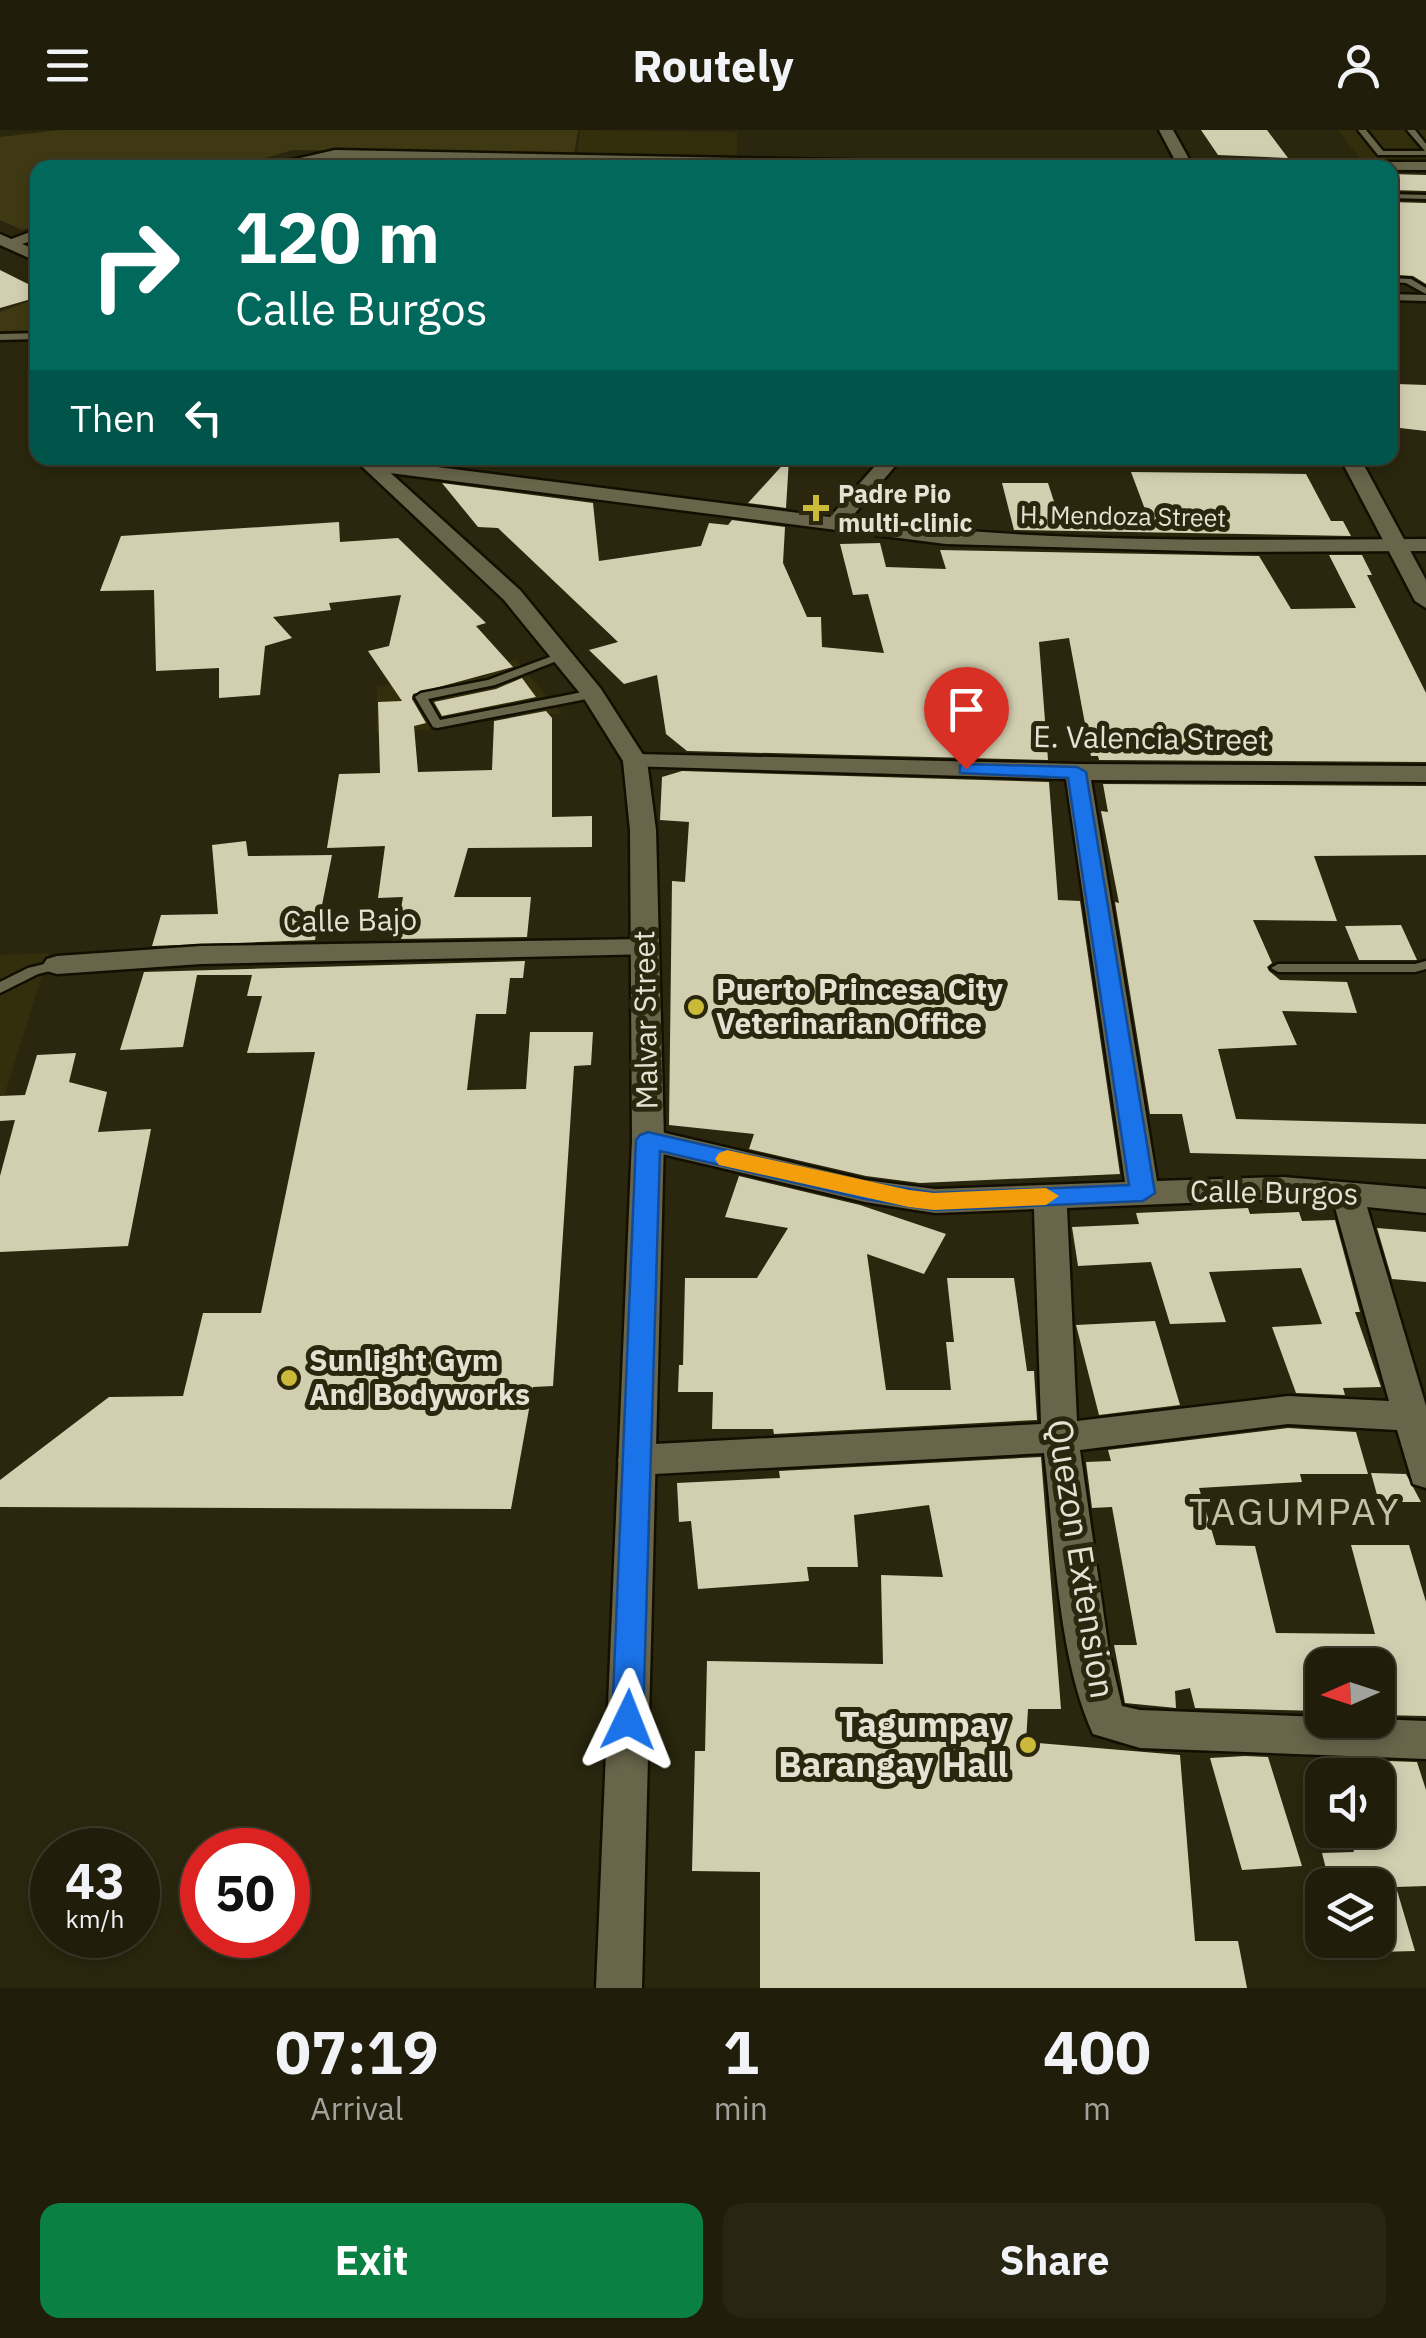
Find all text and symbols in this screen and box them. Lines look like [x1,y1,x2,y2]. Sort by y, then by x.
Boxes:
text: Routely [632,36,794,94]
icon: menu [40,38,95,93]
icon: person [1331,38,1386,93]
text: 120 m [235,191,440,282]
icon: right [70,200,200,330]
text: Calle Burgos [235,279,488,337]
icon: left [176,390,231,445]
text: Then [70,393,156,442]
place label: Padre Pio multi-clinic [838,477,972,539]
marker: Padre Pio multi-clinic [803,495,829,521]
street label: H. Mendoza Street [1020,497,1226,534]
pin [924,667,1009,770]
icon: arrive [939,682,994,737]
street label: E. Valencia Street [1033,716,1269,759]
street label: Calle Bajo [283,899,417,940]
street label: Malvar Street [623,930,666,1110]
place label: Puerto Princesa City Veterinarian Office [716,969,1003,1042]
marker: Puerto Princesa City Veterinarian Office [685,996,707,1018]
street label: Calle Burgos [1190,1171,1359,1212]
place label: Sunlight Gym And Bodyworks [309,1340,530,1413]
marker: Sunlight Gym And Bodyworks [278,1367,300,1389]
street label: Quezon Extension [1037,1416,1127,1702]
district label: TAGUMPAY [1189,1486,1401,1535]
north arrow [1305,1648,1395,1738]
map controls [1305,1648,1395,1958]
position arrow [576,1668,680,1772]
place label: Tagumpay Barangay Hall [778,1701,1008,1787]
marker: Tagumpay Barangay Hall [1017,1734,1039,1756]
button: sound [1305,1758,1395,1848]
speed limit sign: 50 [180,1828,310,1958]
text: 43 [65,1848,125,1913]
button: layers [1305,1868,1395,1958]
text: km/h [66,1902,124,1935]
text: 07:19 [275,2012,439,2091]
text: 1 [723,2012,759,2091]
text: 400 [1043,2012,1151,2091]
text: Arrival [310,2087,404,2129]
text: min [714,2087,768,2129]
text: m [1083,2087,1111,2129]
button: Exit [40,2203,703,2318]
button: Share [723,2203,1386,2318]

